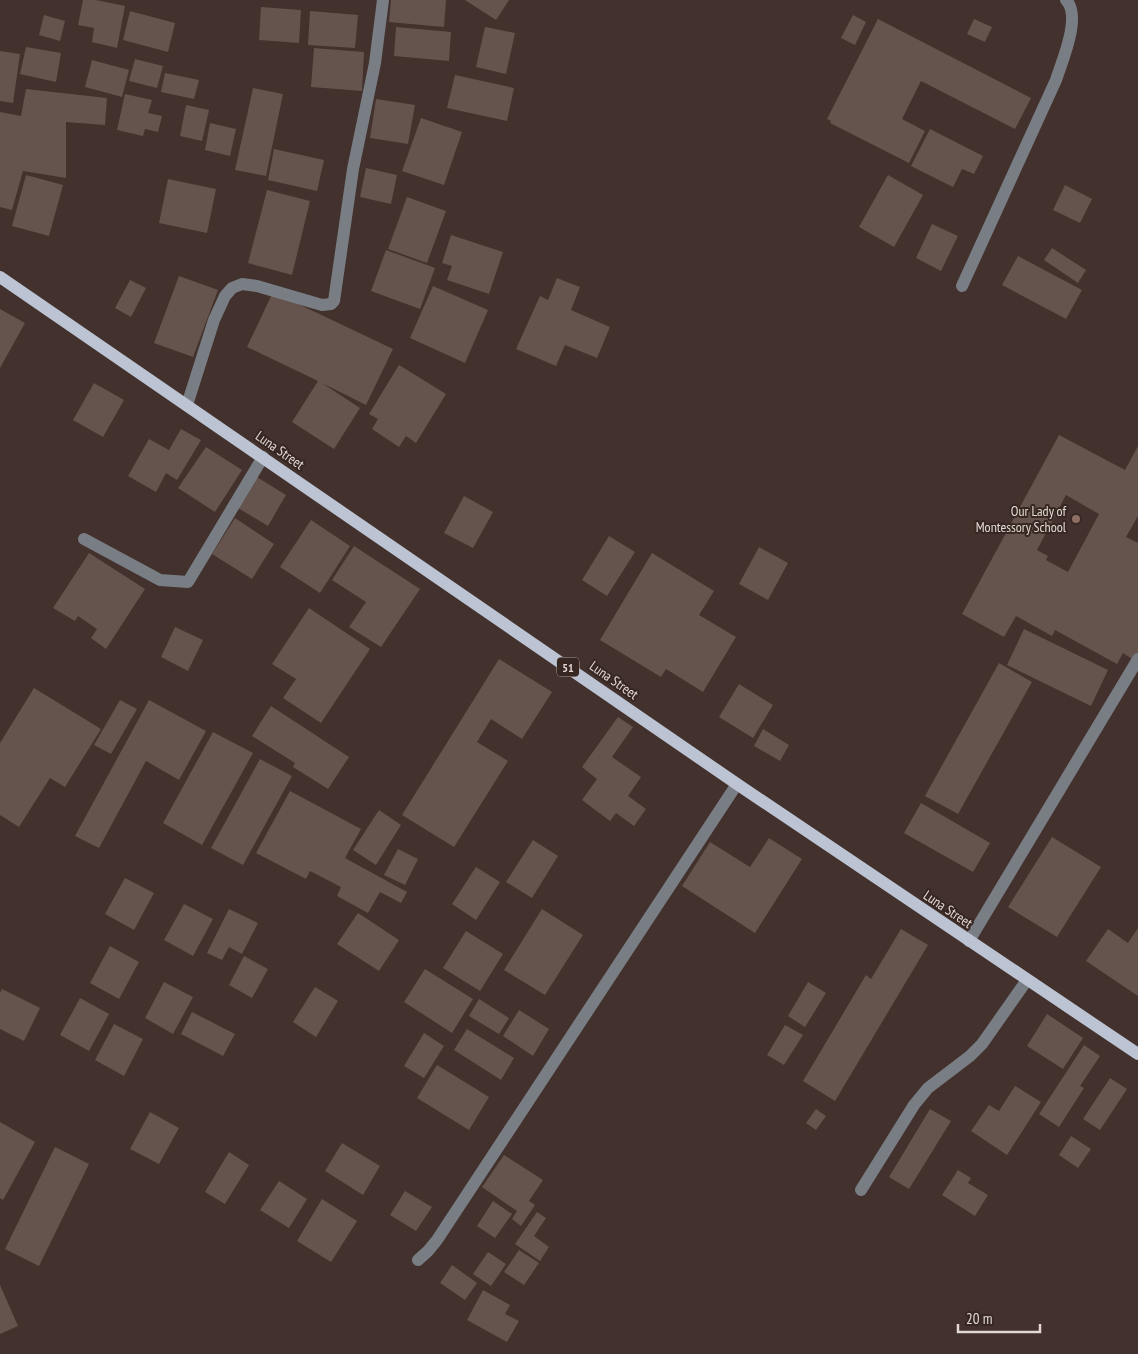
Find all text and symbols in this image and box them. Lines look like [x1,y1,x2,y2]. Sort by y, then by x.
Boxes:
street label: Luna Street [252,427,308,473]
place label: Our Lady of Montessory School [976,502,1067,536]
marker: Our Lady of Montessory School [1070,513,1082,525]
street label: Luna Street [586,657,642,703]
road number: 51 [557,658,579,676]
street label: Luna Street [920,886,976,932]
scale bar [958,1302,1040,1334]
text: 20 m [966,1309,992,1328]

